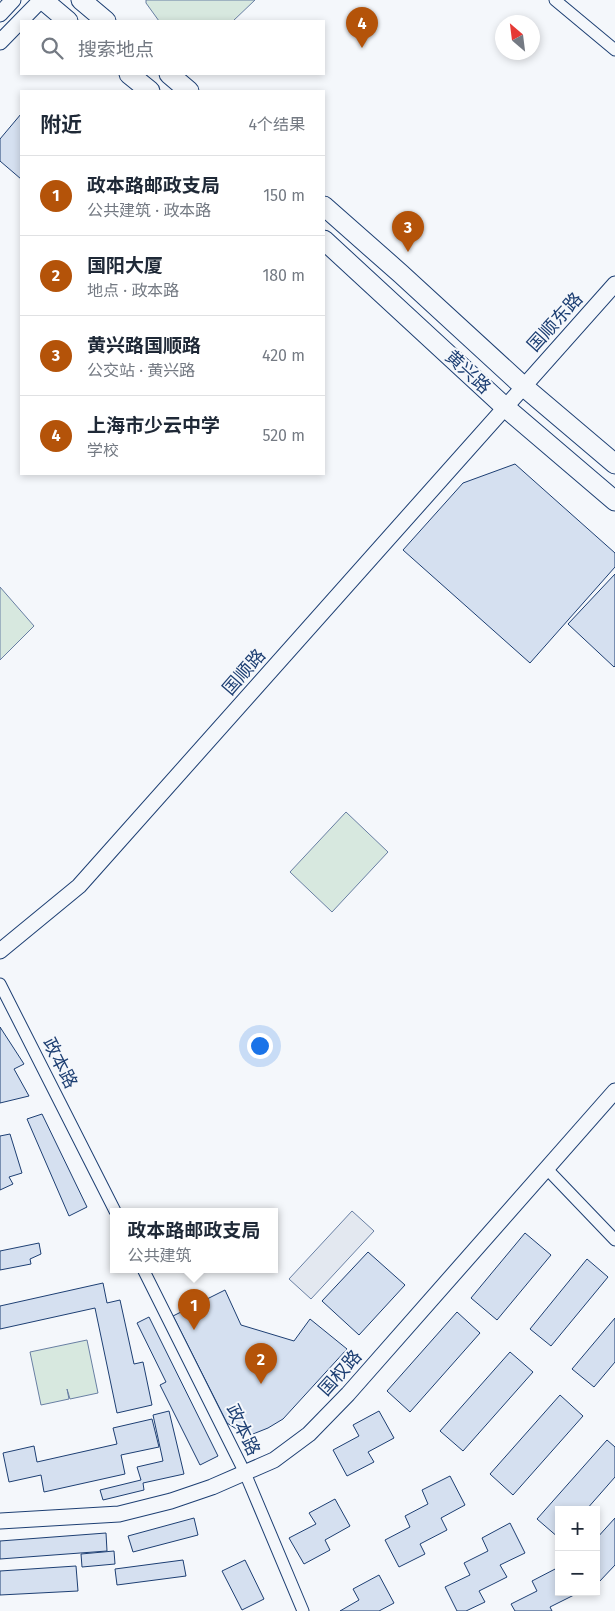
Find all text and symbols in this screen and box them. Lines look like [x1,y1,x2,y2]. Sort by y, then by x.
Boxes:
pin: 4 [346,7,378,48]
north arrow [495,15,540,60]
search box [20,20,325,75]
icon: search [38,34,66,62]
text: 搜索地点 [78,38,154,61]
text: 附近 [40,112,82,138]
text: 4个结果 [248,115,305,134]
text: 政本路邮政支局 [87,174,220,197]
text: 1 [52,186,60,205]
text: 150 m [263,186,305,205]
text: 公共建筑 · 政本路 [87,201,211,220]
pin: 3 [392,211,424,252]
text: 国阳大厦 [87,254,163,277]
text: 2 [52,266,60,285]
text: 180 m [262,266,305,285]
text: 地点 · 政本路 [87,281,179,300]
street label: 国顺东路 [523,288,587,356]
text: 黄兴路国顺路 [87,334,201,357]
text: 3 [52,346,60,365]
text: 420 m [262,346,305,365]
street label: 黄兴路 [441,346,495,398]
text: 公交站 · 黄兴路 [87,361,195,380]
text: 上海市少云中学 [87,414,220,437]
text: 4 [51,426,61,445]
text: 520 m [262,426,305,445]
text: 学校 [87,441,119,460]
street label: 国顺路 [218,644,270,700]
your location [247,1033,273,1059]
street label: 政本路 [38,1034,82,1092]
popup [110,1208,278,1273]
text: 政本路邮政支局 [127,1219,261,1242]
text: 公共建筑 [127,1246,192,1265]
pin: 1 [178,1289,210,1330]
pin: 2 [245,1343,277,1384]
street label: 国权路 [314,1346,366,1400]
street label: 政本路 [221,1401,265,1459]
map controls [555,1506,600,1596]
button: + [555,1506,600,1551]
button: − [555,1551,600,1596]

